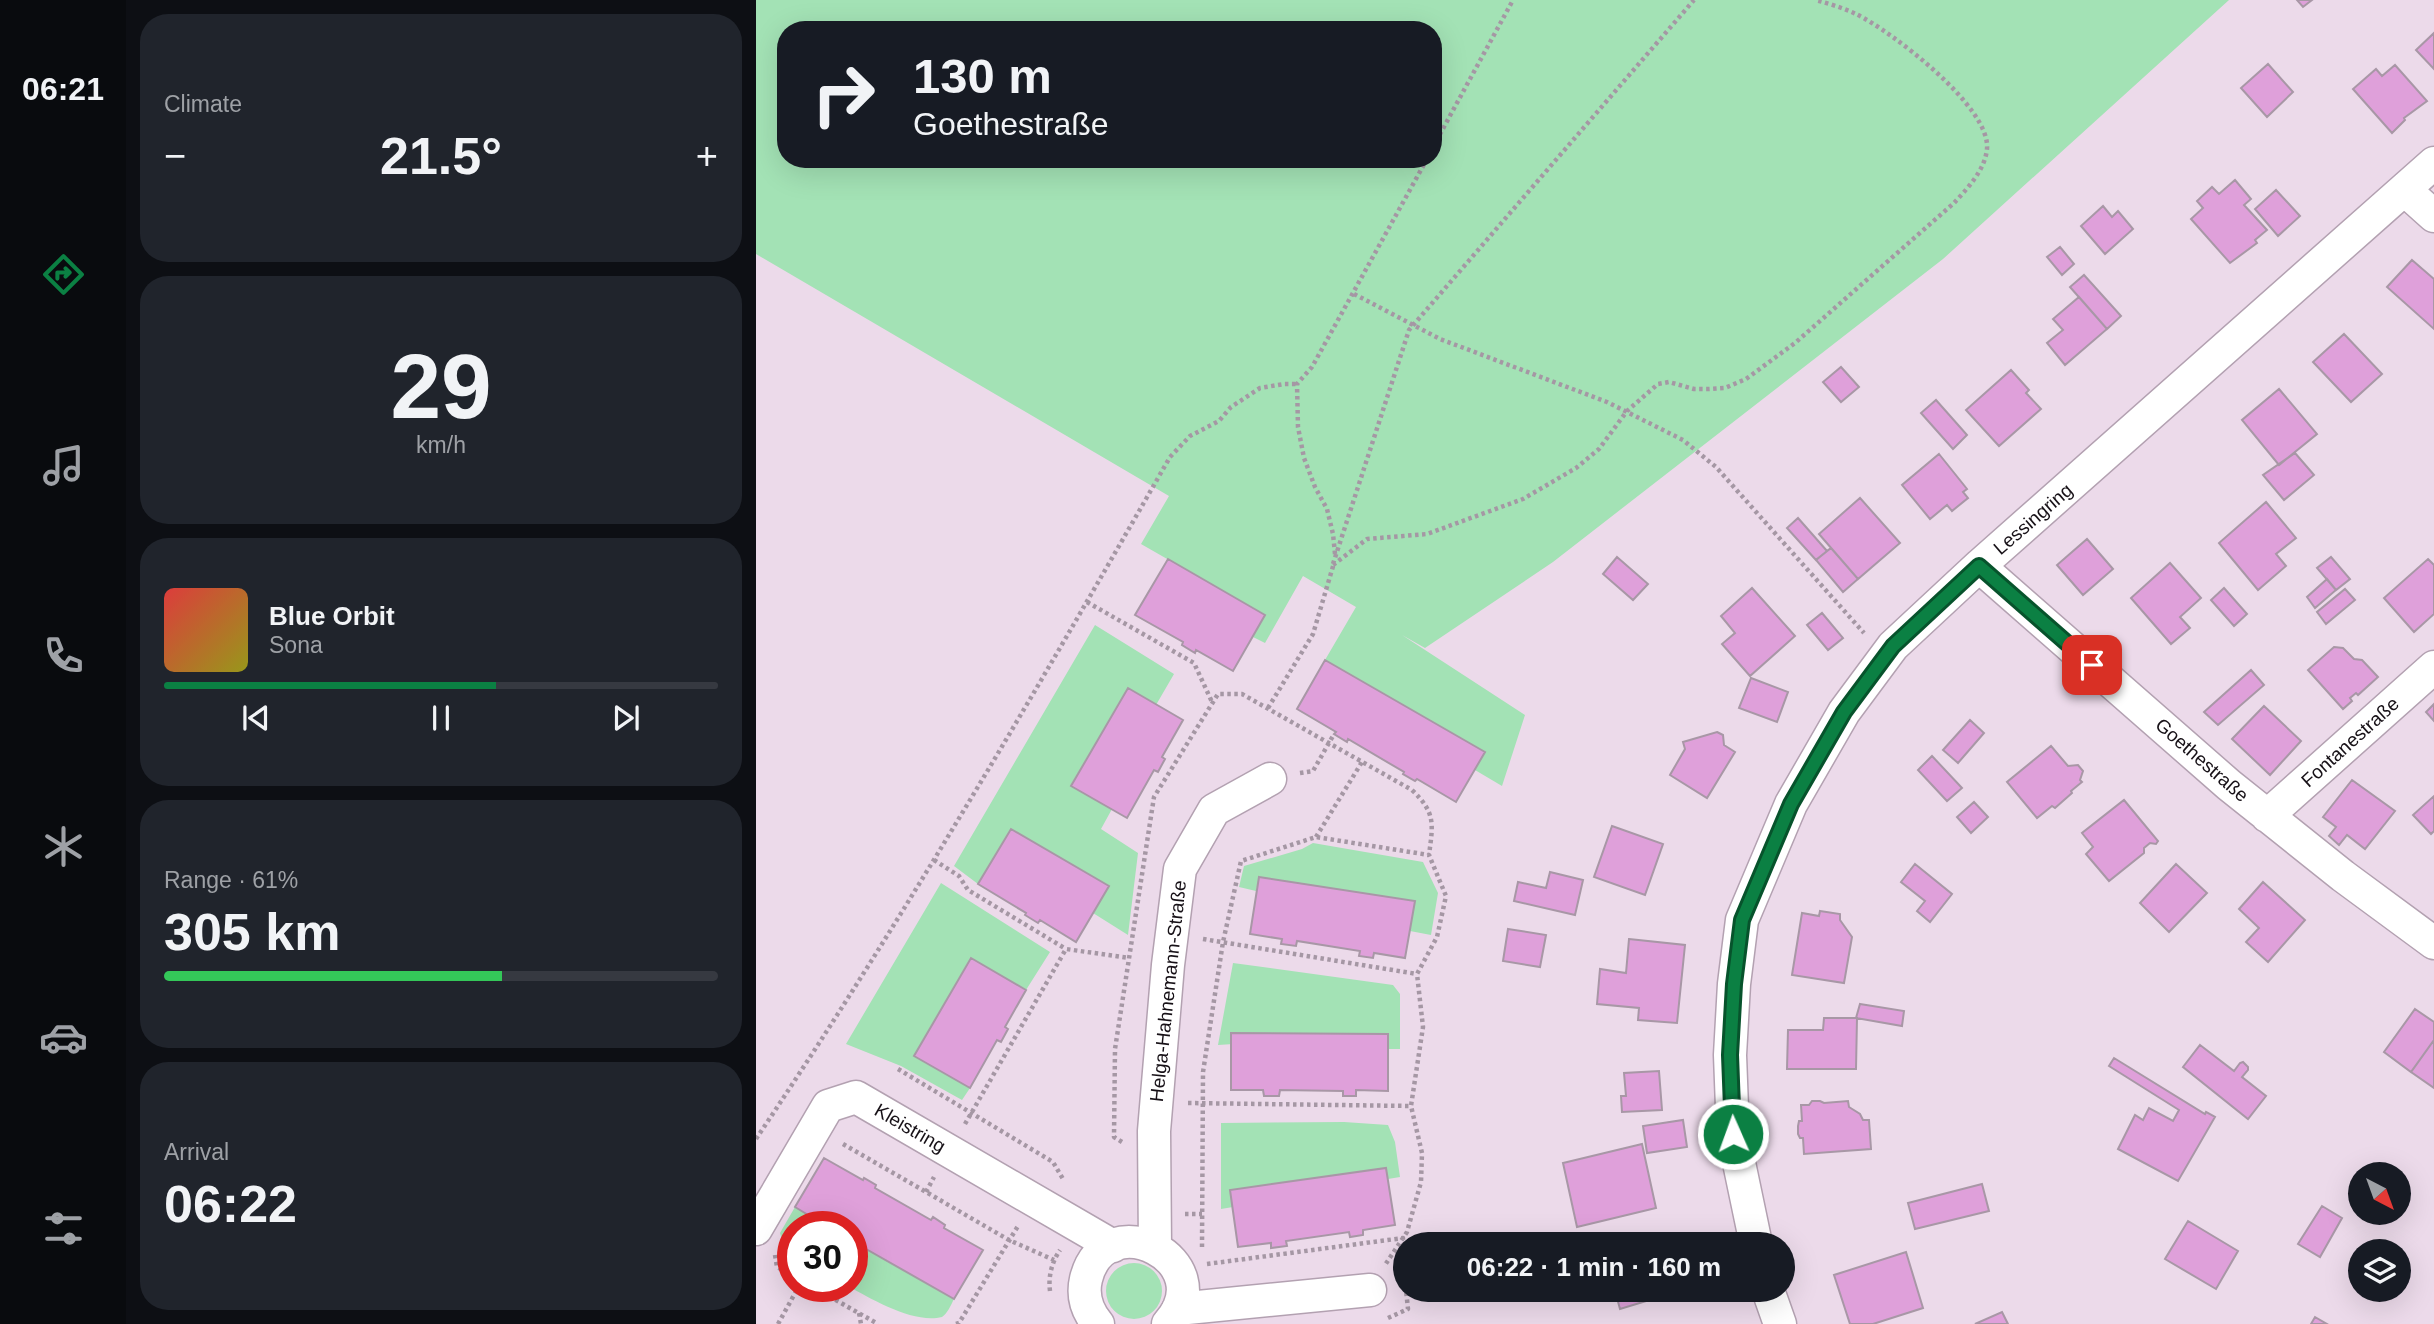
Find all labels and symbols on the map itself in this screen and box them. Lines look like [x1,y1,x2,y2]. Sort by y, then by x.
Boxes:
street label: Lessingring [1989,479,2077,559]
pin [2062,635,2122,695]
street label: Fontanestraße [2297,693,2403,791]
street label: Goethestraße [2151,714,2253,806]
street label: Helga-Hahnemann-Straße [1146,879,1190,1103]
position arrow [1696,1097,1770,1171]
street label: Kleistring [871,1099,949,1157]
north arrow [2348,1162,2412,1225]
speed limit sign: 30 [777,1211,868,1302]

